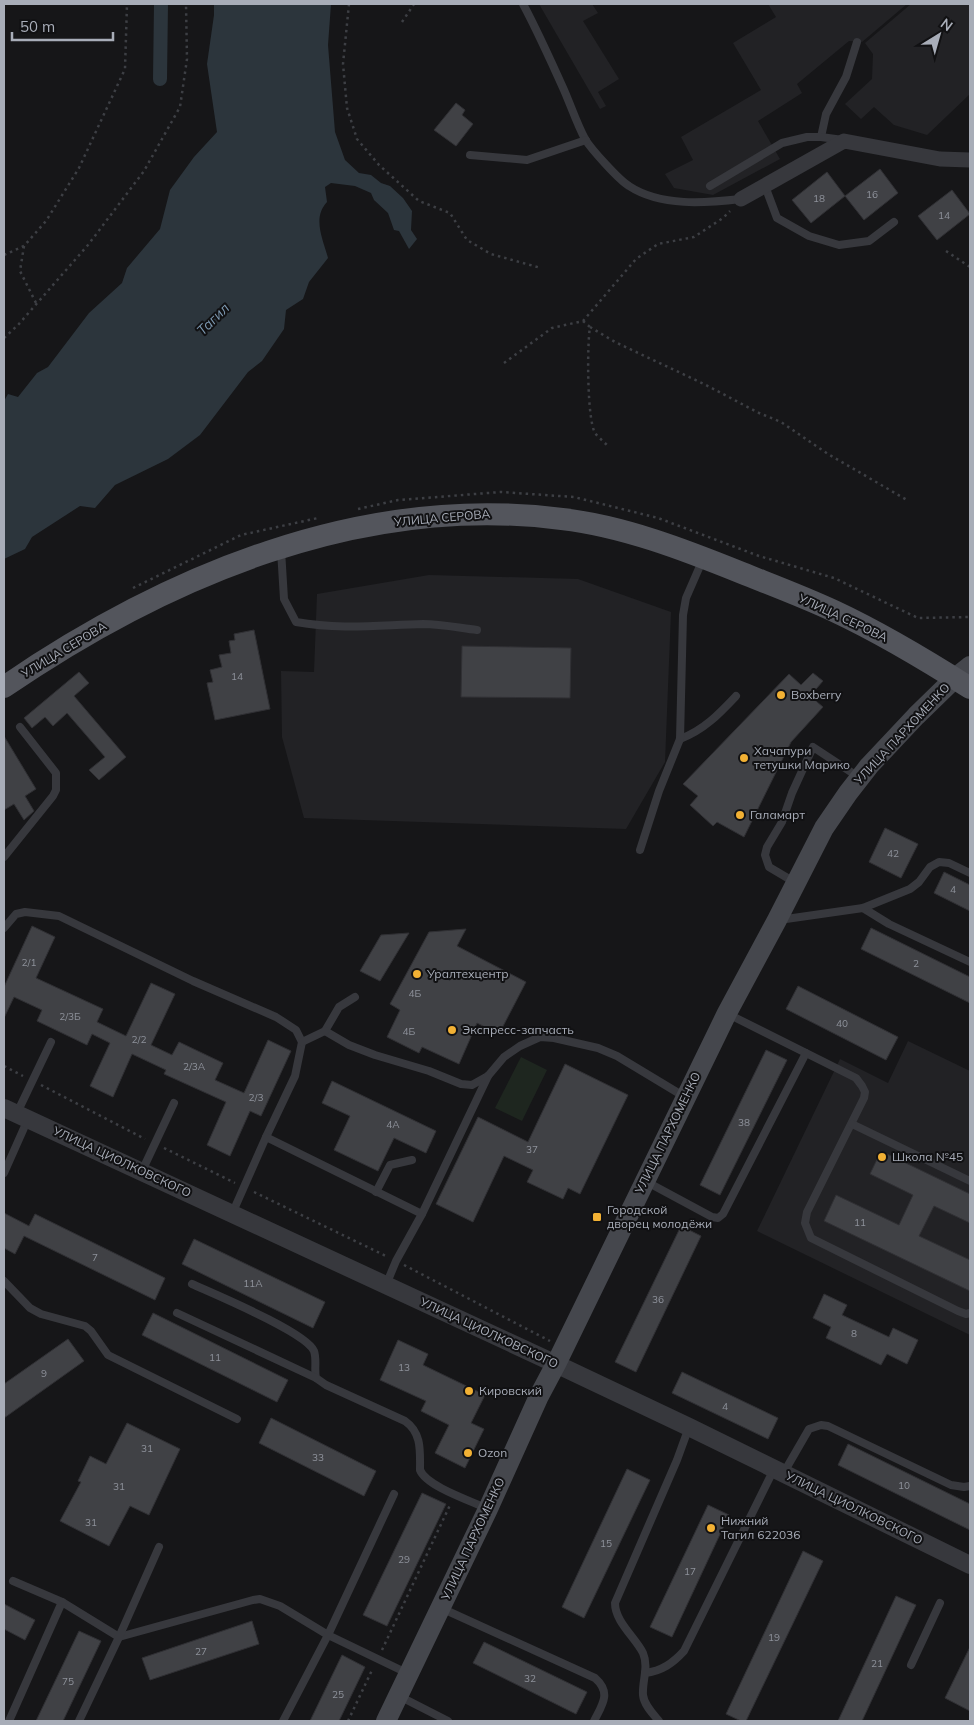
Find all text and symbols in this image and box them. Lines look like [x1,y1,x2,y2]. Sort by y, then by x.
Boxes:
scale bar [12,10,114,42]
north arrow [914,10,964,60]
text: N [937,14,956,35]
text: 50 m [20,17,55,36]
house number: 16 [866,188,878,201]
house number: 18 [813,192,825,205]
house number: 14 [938,209,950,222]
water label: Тагил [193,299,233,339]
street label: УЛИЦА СЕРОВА [392,506,491,529]
street label: УЛИЦА СЕРОВА [795,590,890,645]
street label: УЛИЦА СЕРОВА [18,618,109,681]
house number: 14 [231,670,243,683]
street label: УЛИЦА ПАРХОМЕНКО [850,680,953,788]
place label: Boxberry [791,687,842,702]
marker: Boxberry [775,689,787,701]
place label: Хачапури тетушки Марико [754,743,850,772]
marker: Хачапури тетушки Марико [738,752,750,764]
place label: Галамарт [750,807,805,822]
marker: Галамарт [734,809,746,821]
house number: 42 [887,847,899,860]
house number: 4 [950,883,956,896]
house number: 2/1 [22,956,36,969]
house number: 2 [913,957,919,970]
place label: Уралтехцентр [426,966,508,981]
marker: Уралтехцентр [411,968,423,980]
house number: 4Б [409,987,422,1000]
house number: 2/3Б [59,1010,81,1023]
house number: 40 [836,1017,848,1030]
place label: Экспресс-запчасть [462,1022,574,1037]
marker: Экспресс-запчасть [446,1024,458,1036]
house number: 4Б [403,1025,416,1038]
house number: 2/2 [132,1033,146,1046]
house number: 2/3А [183,1060,206,1073]
street label: УЛИЦА ПАРХОМЕНКО [631,1069,704,1197]
house number: 2/3 [249,1091,263,1104]
house number: 38 [738,1116,750,1129]
house number: 4А [386,1118,400,1131]
street label: УЛИЦА ЦИОЛКОВСКОГО [50,1122,194,1200]
house number: 37 [526,1143,538,1156]
place label: Школа №45 [892,1149,963,1164]
marker: Школа №45 [876,1151,888,1163]
place label: Городской дворец молодёжи [607,1202,712,1231]
marker: Городской дворец молодёжи [591,1211,603,1223]
house number: 11 [854,1216,866,1229]
house number: 7 [92,1251,98,1264]
house number: 11А [243,1277,263,1290]
street label: УЛИЦА ЦИОЛКОВСКОГО [417,1293,561,1371]
house number: 36 [652,1293,664,1306]
house number: 8 [851,1327,857,1340]
house number: 11 [209,1351,221,1364]
house number: 13 [398,1361,410,1374]
house number: 9 [41,1367,47,1380]
place label: Кировский [479,1383,542,1398]
marker: Кировский [463,1385,475,1397]
house number: 4 [722,1400,728,1413]
house number: 31 [141,1442,153,1455]
place label: Ozon [478,1445,507,1460]
marker: Ozon [462,1447,474,1459]
house number: 33 [312,1451,324,1464]
street label: УЛИЦА ЦИОЛКОВСКОГО [782,1467,925,1547]
street label: УЛИЦА ПАРХОМЕНКО [437,1475,508,1603]
house number: 10 [898,1479,910,1492]
house number: 31 [113,1480,125,1493]
place label: Нижний Тагил 622036 [721,1513,801,1542]
house number: 31 [85,1516,97,1529]
marker: Нижний Тагил 622036 [705,1522,717,1534]
house number: 15 [600,1537,612,1550]
house number: 29 [398,1553,410,1566]
house number: 17 [684,1565,696,1578]
house number: 19 [768,1631,780,1644]
house number: 27 [195,1645,207,1658]
house number: 21 [871,1657,883,1670]
house number: 32 [524,1672,536,1685]
house number: 75 [62,1675,74,1688]
house number: 25 [332,1688,344,1701]

